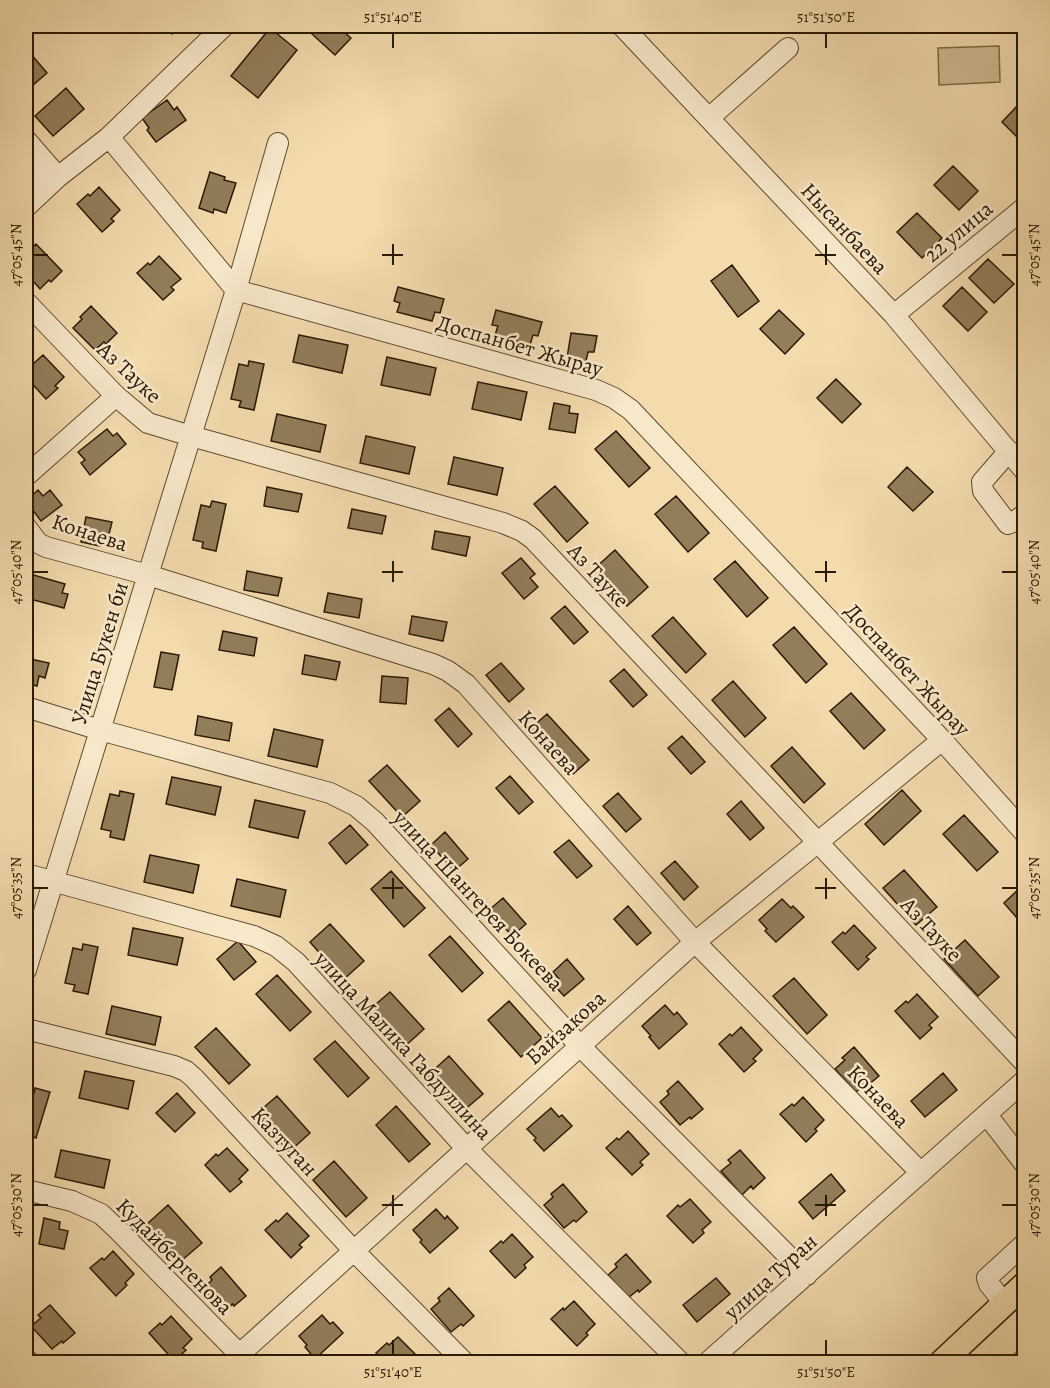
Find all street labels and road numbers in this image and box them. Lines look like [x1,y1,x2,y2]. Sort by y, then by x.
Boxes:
street label: Нысанбаева [794,176,895,282]
street label: 22 улица [918,194,1000,269]
street label: Доспанбет Жырау [433,308,607,384]
street label: Аз Тауке [90,334,168,410]
street label: Конаева [48,507,132,560]
street label: Аз Тауке [560,536,636,615]
street label: Улица Букен би [64,578,136,728]
street label: Доспанбет Жырау [838,597,978,744]
street label: Конаева [511,704,586,782]
street label: улица Шангерея Бокеева [386,803,571,998]
street label: Аз Тауке [893,890,969,969]
street label: улица Малика Габдуллина [307,944,499,1147]
street label: Байзакова [519,983,613,1072]
street label: Конаева [840,1058,917,1136]
street label: Казтуган [244,1100,324,1183]
street label: Кудайбергенова [109,1192,240,1322]
street label: улица Туран [717,1227,824,1327]

